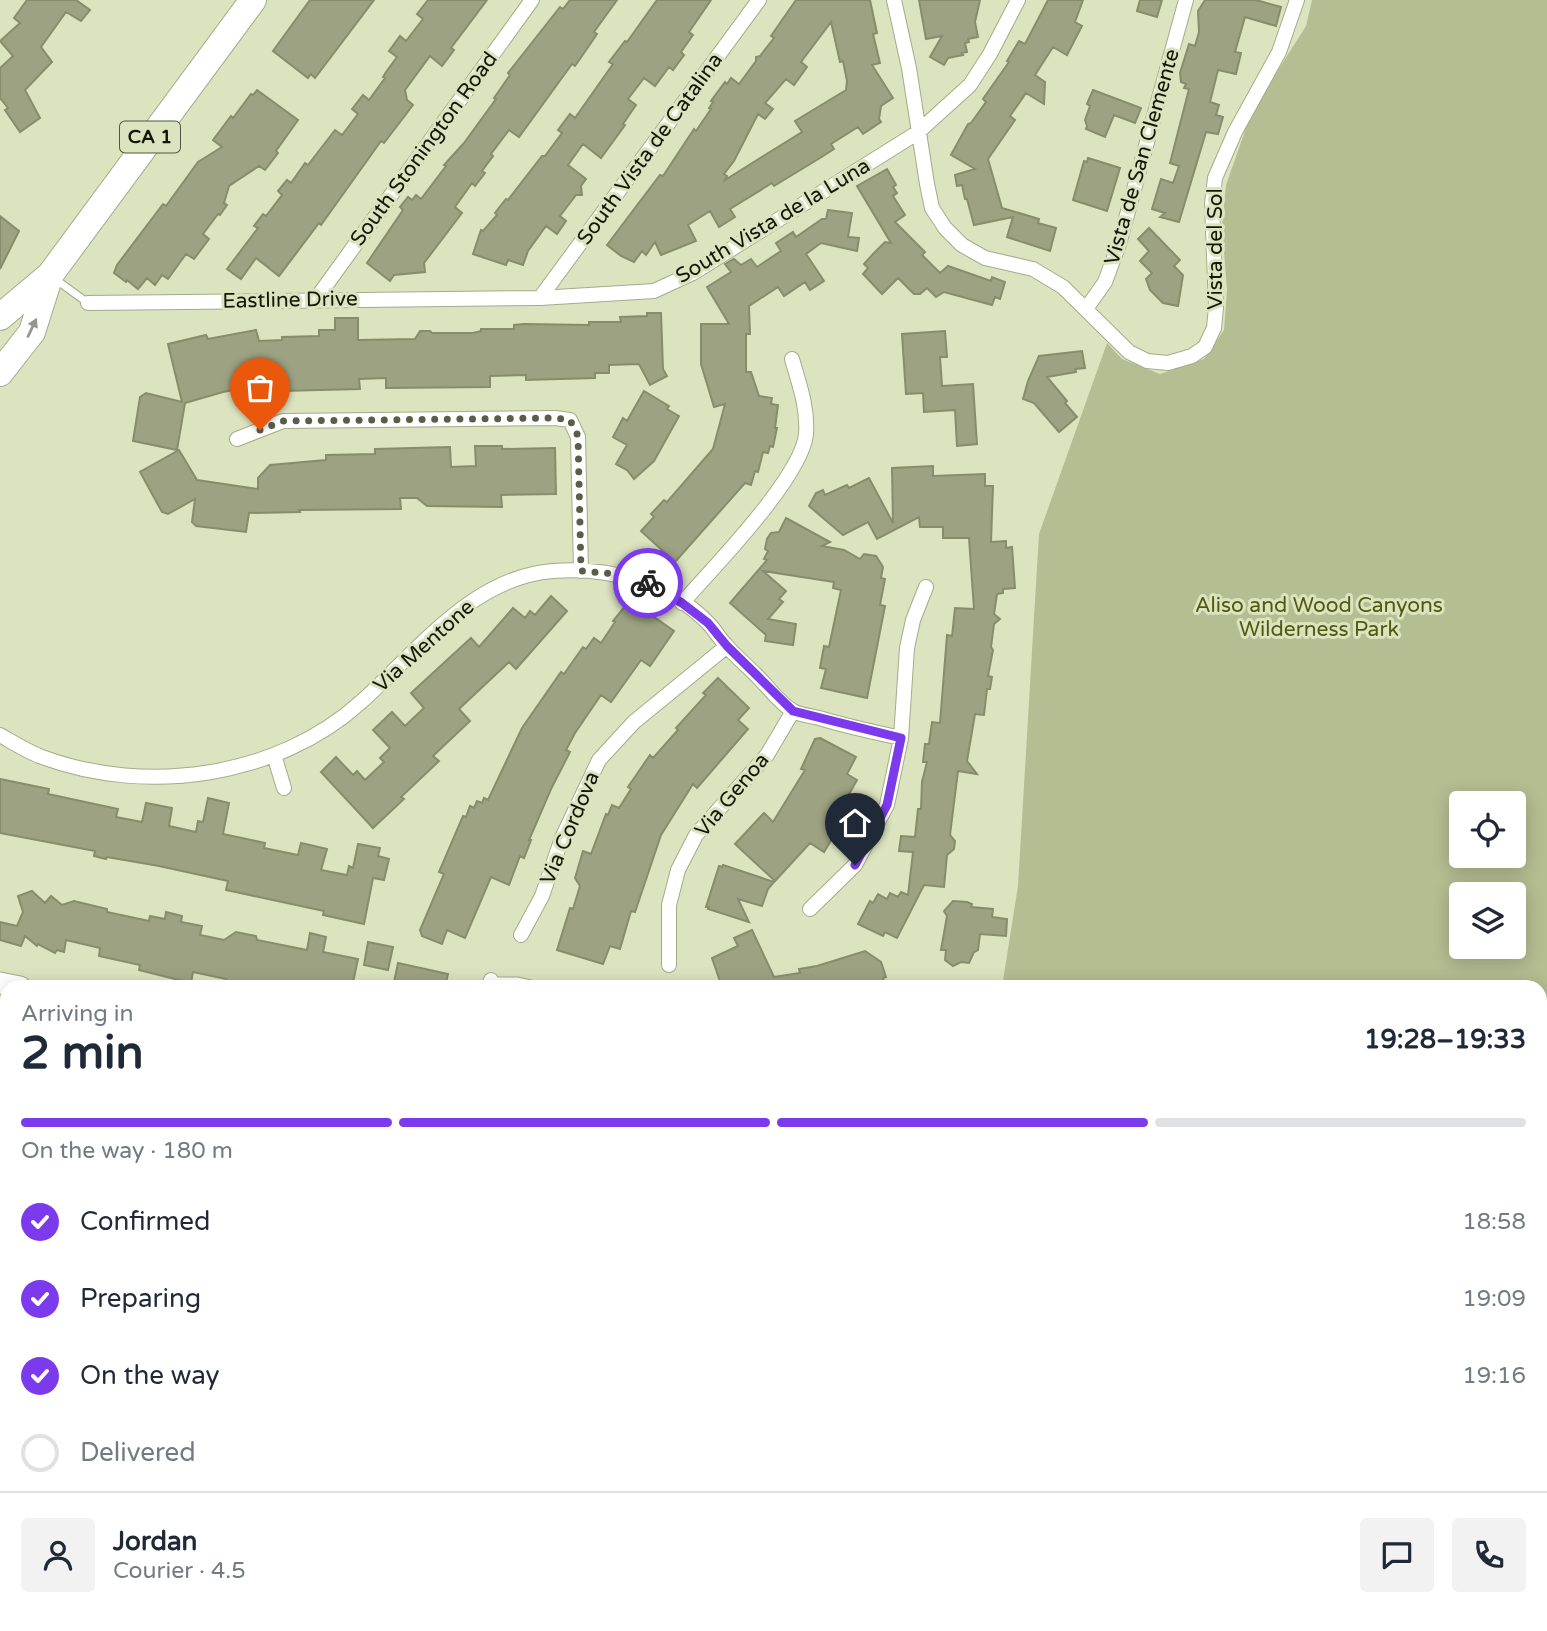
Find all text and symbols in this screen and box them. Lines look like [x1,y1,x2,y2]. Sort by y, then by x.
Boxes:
street label: Vista de San Clemente [1099,46,1185,268]
street label: South Stonington Road [345,47,503,251]
street label: South Vista de Catalina [572,48,728,250]
road number: CA 1 [120,122,180,153]
street label: South Vista de la Luna [671,153,875,289]
street label: Vista del Sol [1203,188,1228,310]
street label: Eastline Drive [222,286,358,314]
one-way arrow [26,318,38,338]
pin [230,358,290,430]
icon: bag [241,369,279,407]
courier [613,548,683,618]
icon: bike [629,564,667,602]
park label: Aliso and Wood Canyons Wilderness Park [1195,593,1443,642]
street label: Via Mentone [369,594,479,698]
street label: Via Genoa [690,748,774,842]
street label: Via Cordova [535,768,605,888]
map controls [1449,791,1526,959]
button: locate [1449,791,1526,868]
pin [825,793,885,865]
icon: home [836,804,874,842]
button: layers [1449,882,1526,959]
text: Arriving in [21,1000,134,1028]
text: 19:28–19:33 [1364,1024,1526,1055]
text: 2 min [21,1026,144,1081]
text: On the way · 180 m [21,1137,233,1165]
icon: check [21,1203,59,1241]
text: Confirmed [80,1206,210,1237]
text: 18:58 [1462,1208,1526,1236]
icon: check [21,1280,59,1318]
text: Preparing [80,1283,201,1314]
text: 19:09 [1462,1285,1526,1313]
icon: check [21,1357,59,1395]
text: On the way [80,1360,220,1391]
text: 19:16 [1462,1362,1526,1390]
text: Delivered [80,1437,196,1468]
button: person [21,1518,95,1592]
button: chat [1360,1518,1434,1592]
button: phone [1452,1518,1526,1592]
text: Jordan [113,1526,197,1557]
text: Courier · 4.5 [113,1557,246,1585]

